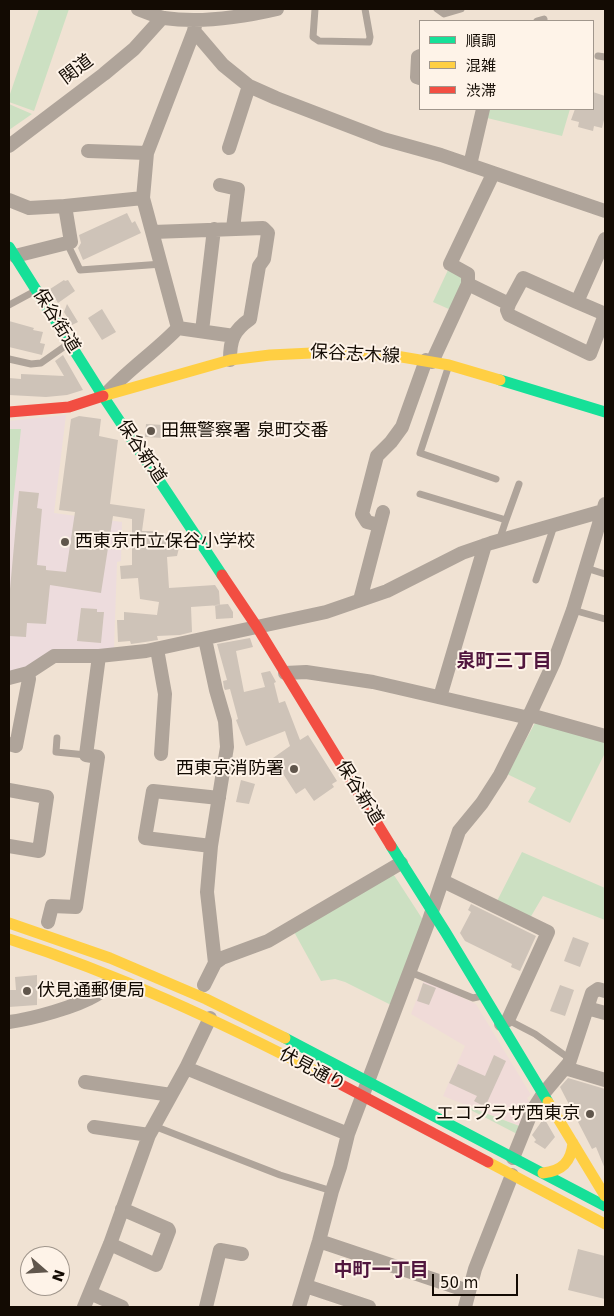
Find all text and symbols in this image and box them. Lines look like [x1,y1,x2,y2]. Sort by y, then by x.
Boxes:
legend [419,20,594,110]
text: 順調 [466,32,496,50]
street label: 関道 [56,51,98,89]
text: 混雑 [466,57,496,75]
text: 渋滞 [466,82,496,100]
street label: 保谷街道 [28,285,84,357]
street label: 保谷志木線 [309,342,401,368]
street label: 保谷新道 [112,416,170,488]
place label: 田無警察署 泉町交番 [161,420,329,442]
marker: 田無警察署 泉町交番 [145,425,157,437]
place label: 西東京市立保谷小学校 [75,531,255,553]
marker: 西東京市立保谷小学校 [59,536,71,548]
district label: 泉町三丁目 [457,651,551,673]
street label: 保谷新道 [331,757,387,829]
place label: 西東京消防署 [176,758,284,780]
marker: 西東京消防署 [288,763,300,775]
place label: 伏見通郵便局 [37,980,145,1002]
marker: 伏見通郵便局 [21,985,33,997]
street label: 伏見通り [275,1044,349,1096]
place label: エコプラザ西東京 [436,1103,580,1125]
marker: エコプラザ西東京 [584,1108,596,1120]
north arrow [20,1246,70,1296]
district label: 中町一丁目 [334,1260,428,1282]
scale bar [434,1264,520,1296]
text: N [49,1267,68,1284]
text: 50 m [440,1274,478,1292]

